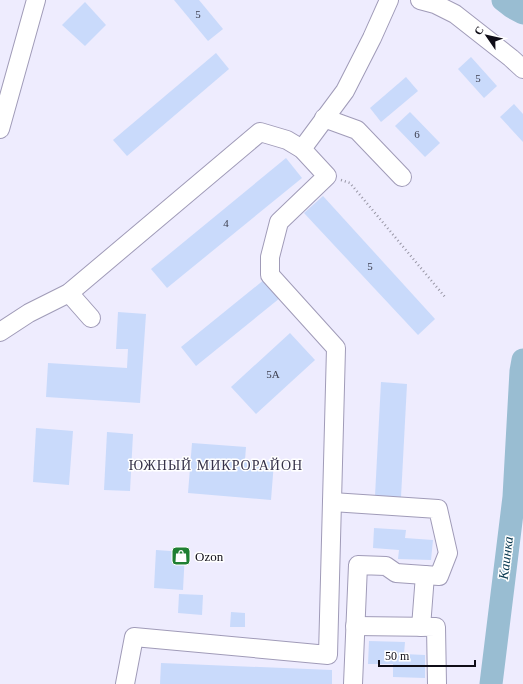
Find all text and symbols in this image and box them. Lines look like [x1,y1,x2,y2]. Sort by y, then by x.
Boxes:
house number: 5 [195,8,201,20]
north arrow [467,16,507,56]
text: С [472,24,486,37]
house number: 5 [475,72,481,84]
house number: 6 [414,128,420,140]
house number: 4 [223,217,229,229]
house number: 5 [367,260,373,272]
house number: 5А [266,368,280,380]
district label: ЮЖНЫЙ МИКРОРАЙОН [129,457,303,473]
water label: Каинка [496,536,516,581]
shop icon: Ozon [170,545,192,567]
place label: Ozon [195,549,224,564]
scale bar [379,642,475,668]
text: 50 m [385,649,410,663]

